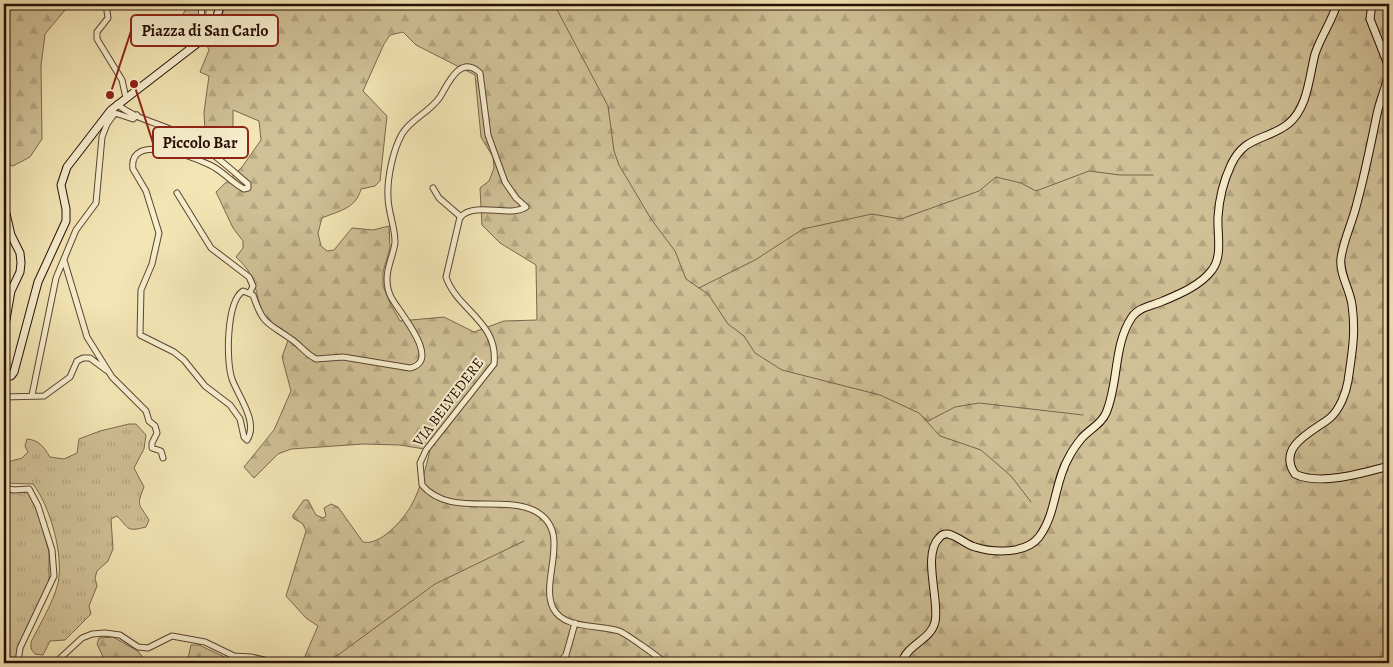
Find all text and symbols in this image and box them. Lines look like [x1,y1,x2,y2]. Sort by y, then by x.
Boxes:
callout: Piazza di San Carlo [131,15,278,46]
text: Piazza di San Carlo [141,20,269,42]
callout: Piccolo Bar [153,127,248,158]
text: Piccolo Bar [162,132,238,154]
street label: VIA BELVEDERE [407,353,488,451]

